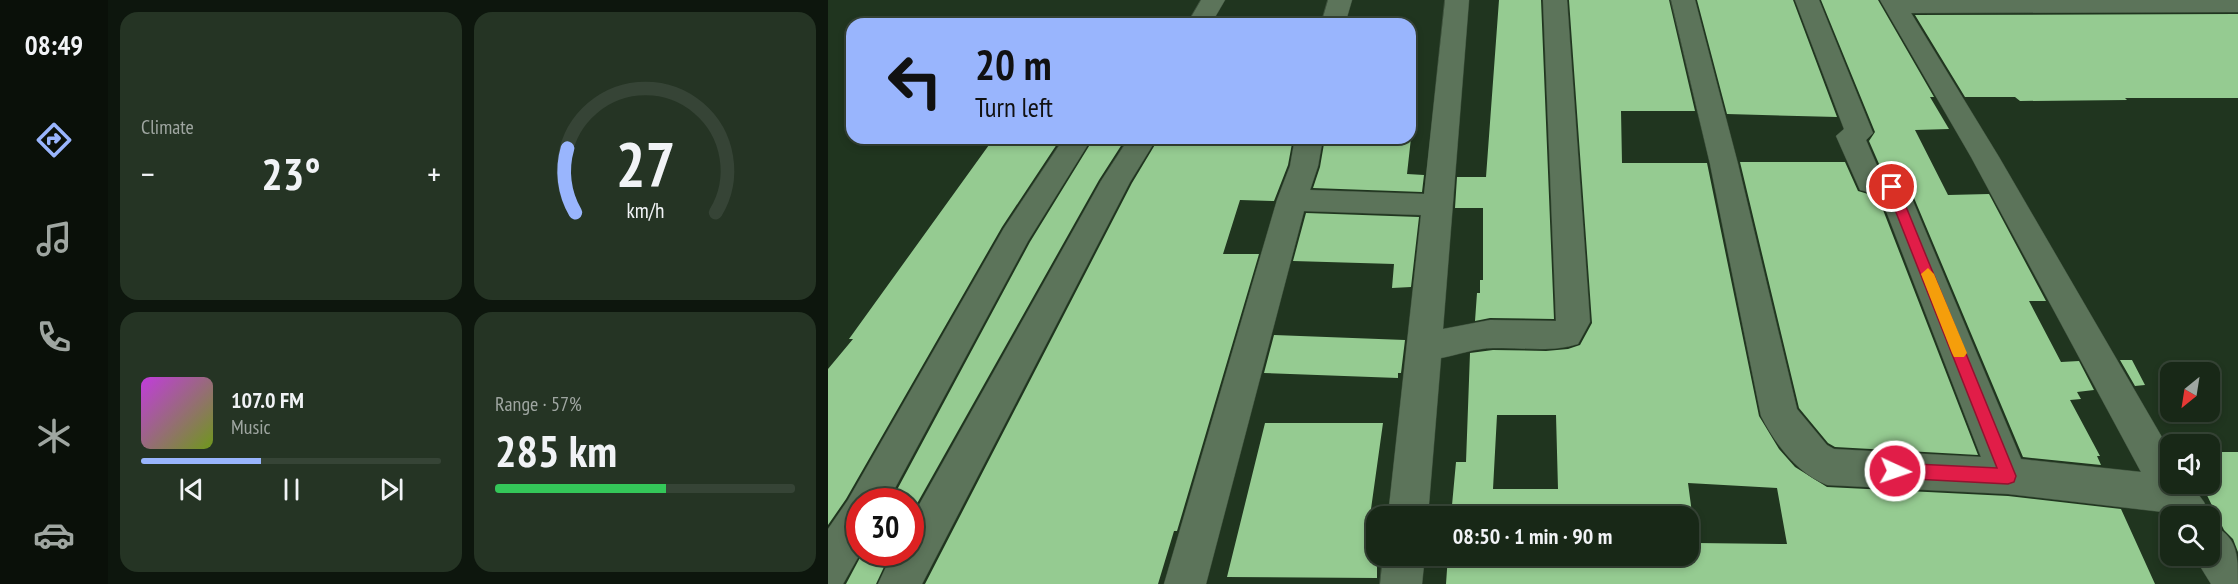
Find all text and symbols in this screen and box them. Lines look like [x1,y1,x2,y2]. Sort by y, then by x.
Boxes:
text: 08:49 [25,28,83,62]
text: 20 m [975,37,1052,92]
icon: left [876,42,954,120]
text: Turn left [975,90,1053,124]
text: Climate [141,114,194,140]
icon: directions [33,119,75,161]
text: 27 [615,123,675,204]
text: 23° [261,144,321,202]
text: − [141,152,155,195]
text: + [427,152,441,195]
pin [1866,161,1917,212]
icon: arrive [1875,170,1908,203]
text: km/h [626,196,664,224]
icon: music [33,218,75,260]
icon: phone [33,316,75,358]
north arrow [2160,362,2220,422]
map controls [2160,362,2220,566]
text: 107.0 FM [231,386,304,414]
text: Range · 57% [495,391,582,417]
text: Music [231,414,271,440]
icon: climate [33,415,75,457]
text: 285 km [495,421,617,479]
button: sound [2160,434,2220,494]
position arrow [1863,439,1927,503]
icon: previous [175,473,208,506]
icon: pause [275,473,308,506]
icon: next [375,473,408,506]
speed limit sign: 30 [846,488,924,566]
button: search [2160,506,2220,566]
icon: car [33,514,75,556]
text: 08:50 · 1 min · 90 m [1453,522,1612,550]

